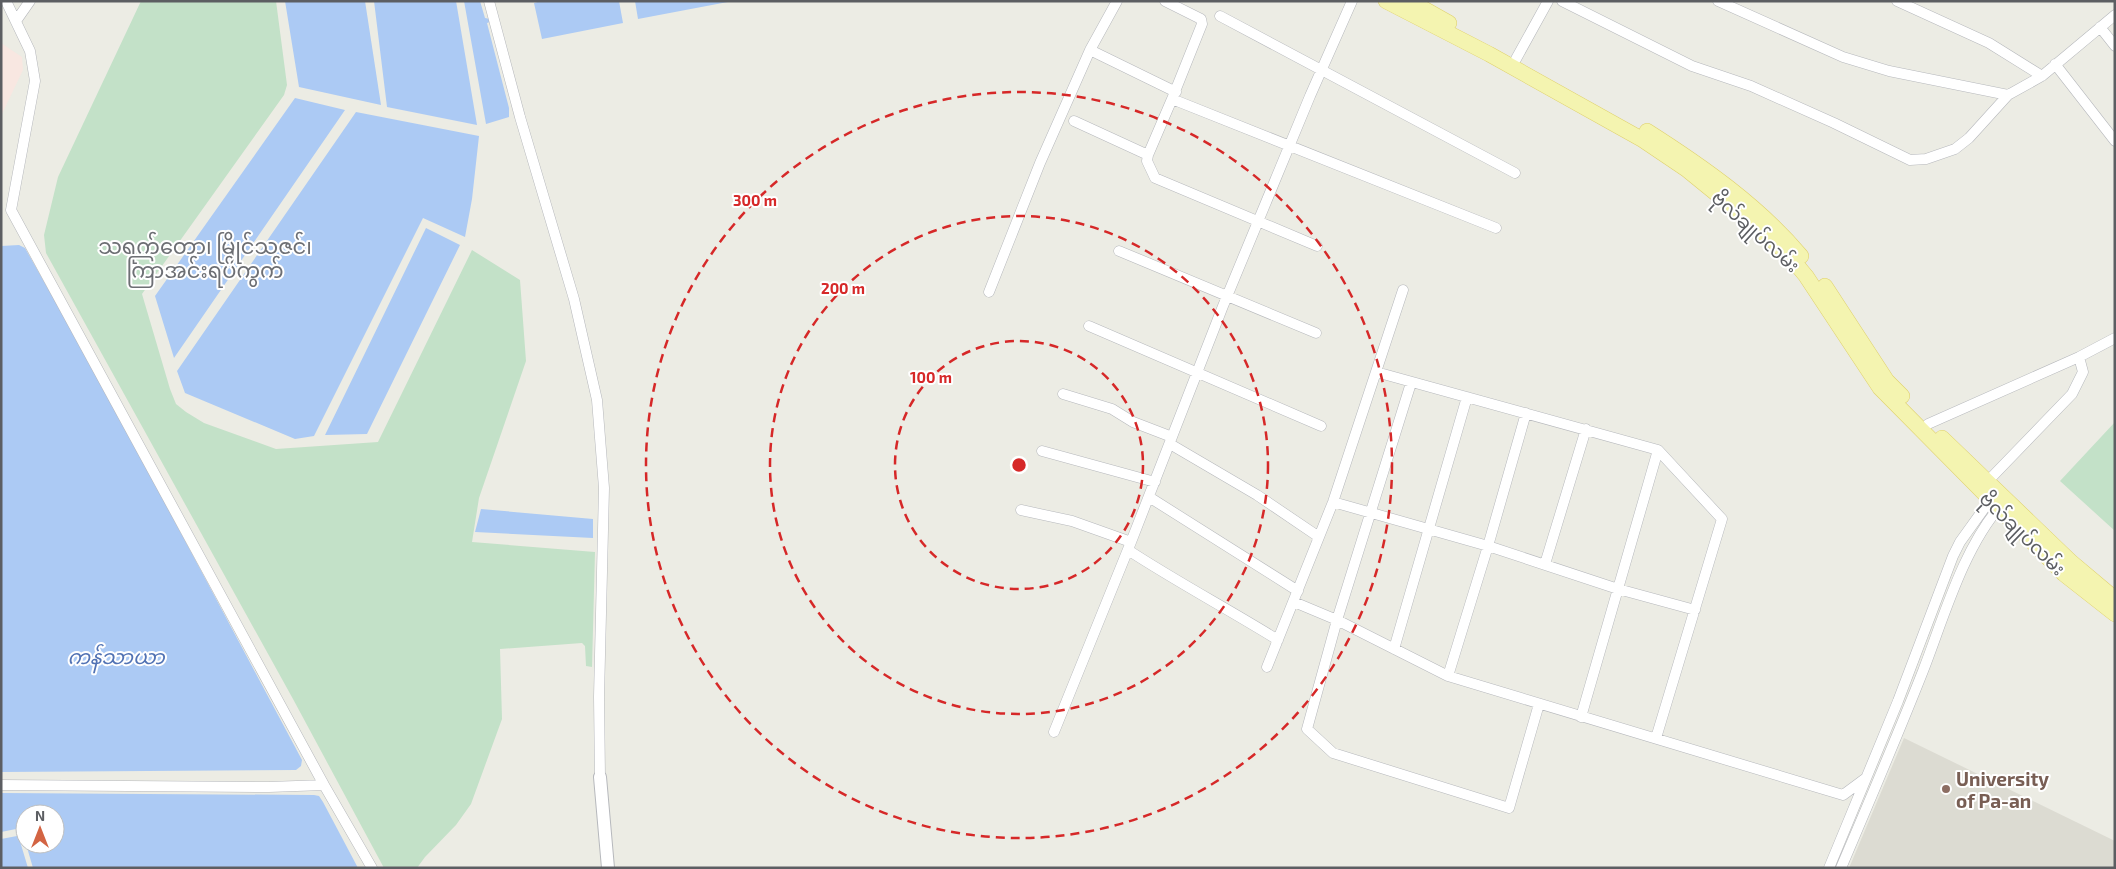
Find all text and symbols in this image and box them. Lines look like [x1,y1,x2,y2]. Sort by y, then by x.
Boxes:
street label: ဗိုလ်ချုပ်လမ်း [1703,184,1806,281]
text: 300 m [733,191,777,209]
district label: သရက်တော၊ မြိုင်သဇင်၊ ကြာအင်းရပ်ကွက် [98,231,312,288]
text: 200 m [821,279,865,297]
text: 100 m [910,368,952,386]
centre of rings [1010,456,1028,474]
street label: ဗိုလ်ချုပ်လမ်း [1971,485,2072,584]
water label: ကန်သာယာ [67,643,165,674]
place label: University of Pa-an [1956,767,2049,812]
marker: University of Pa-an [1940,783,1952,795]
north arrow [15,804,65,854]
text: N [35,807,45,824]

